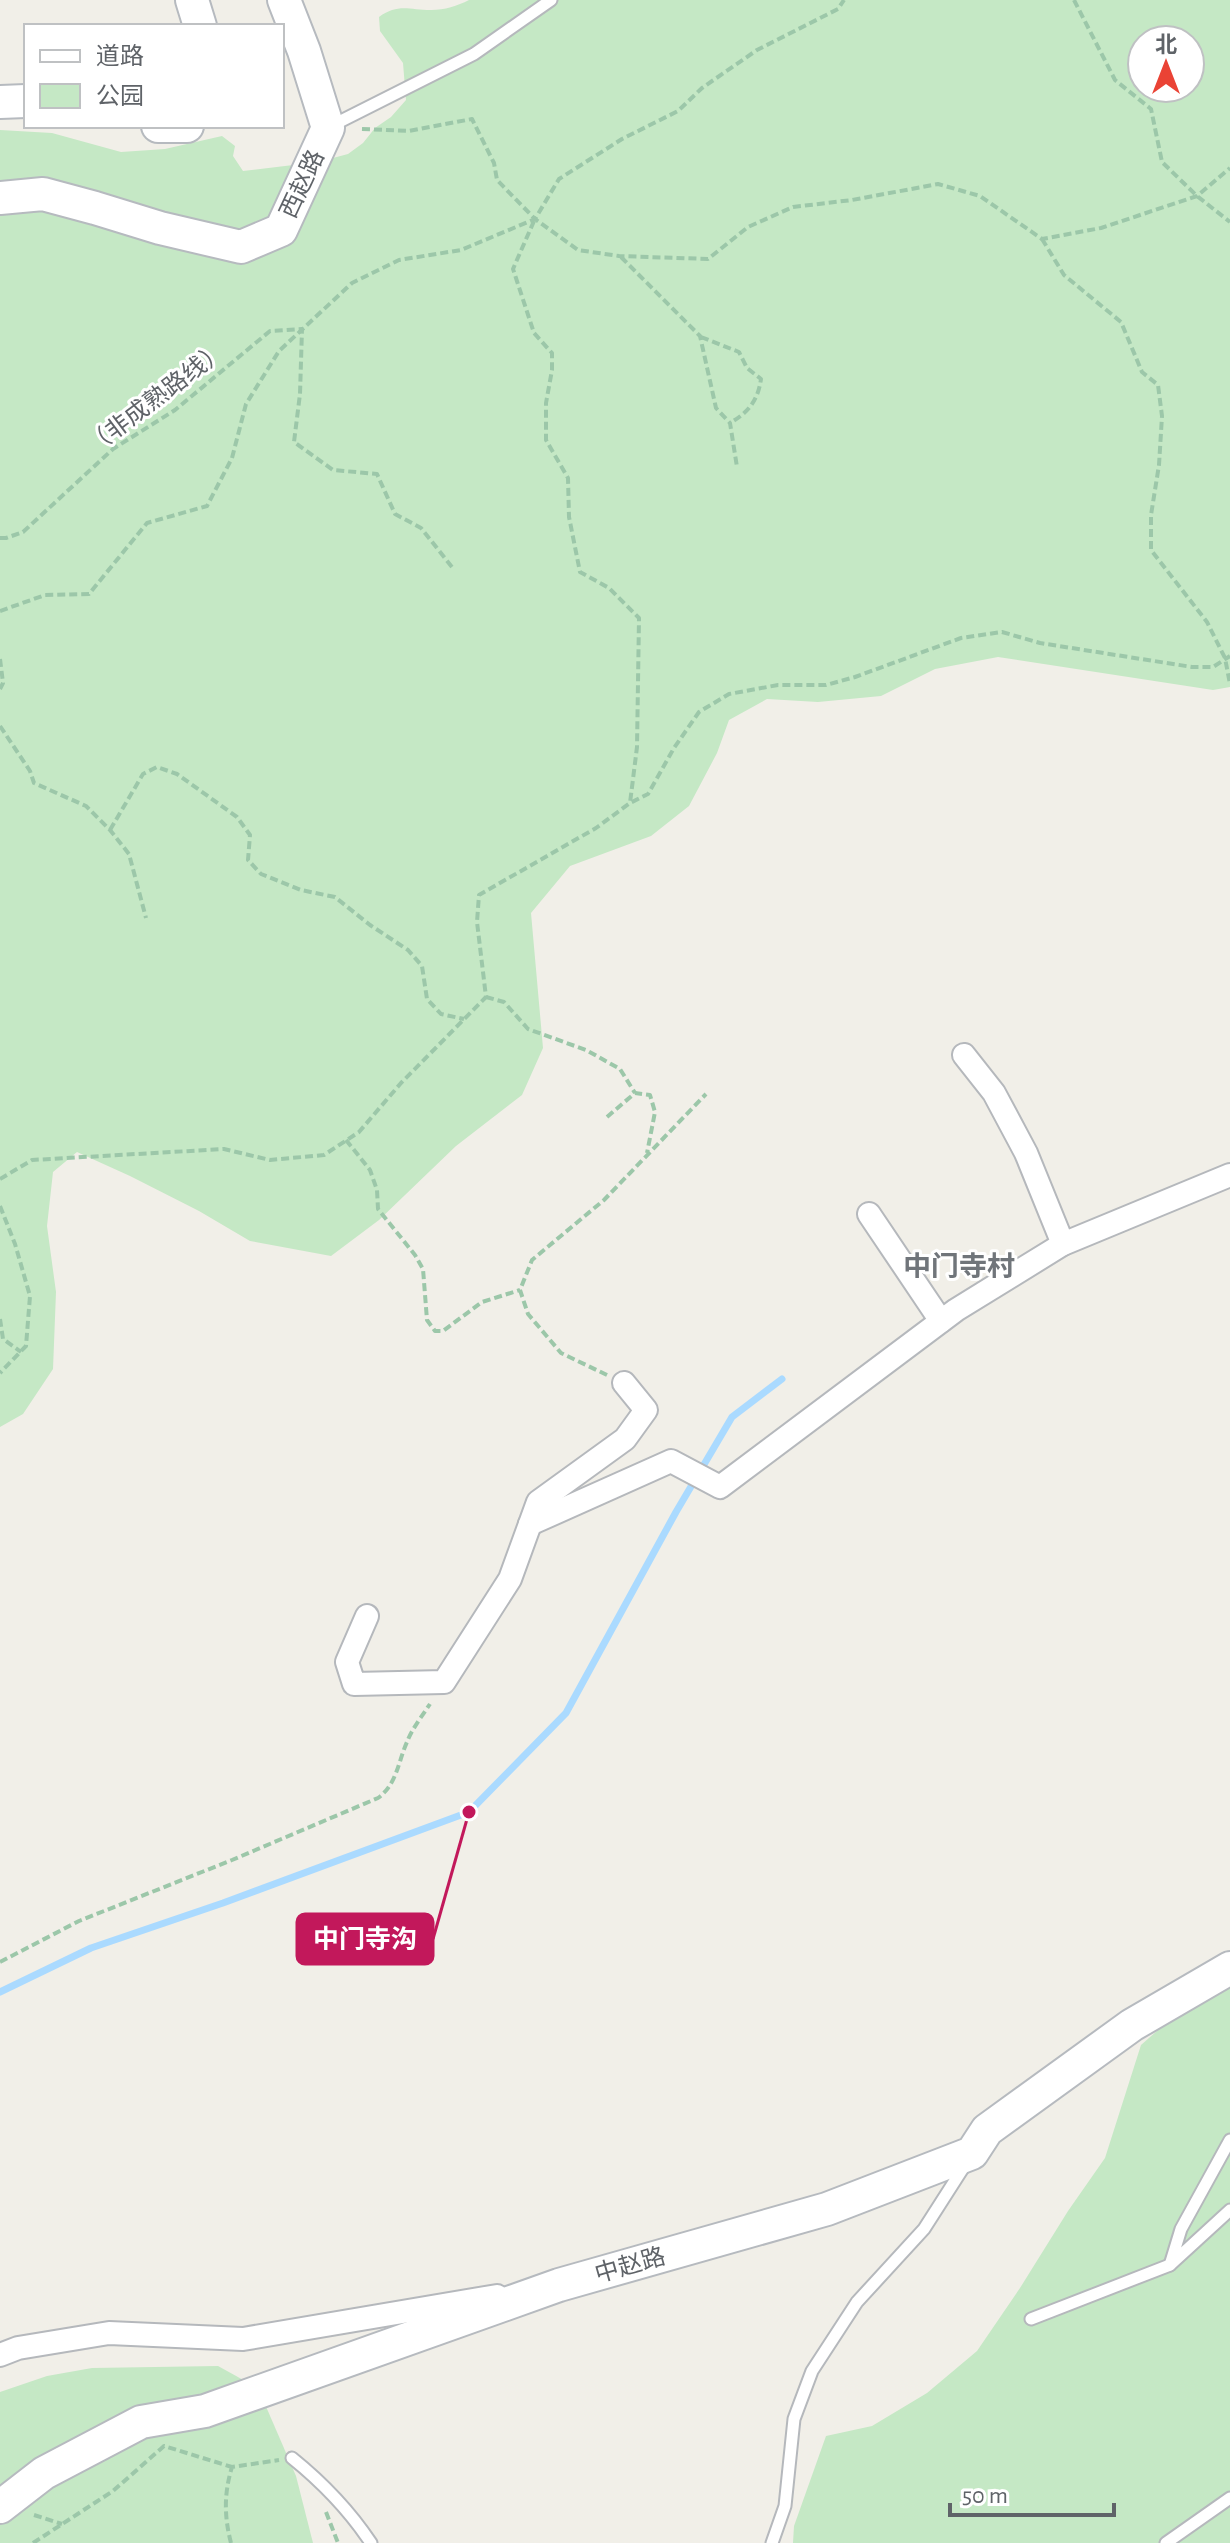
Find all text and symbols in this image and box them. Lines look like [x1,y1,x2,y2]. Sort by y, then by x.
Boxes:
legend [24,24,284,128]
north arrow [1126,24,1206,104]
text: 北 [1155,33,1177,56]
text: 道路 [96,43,144,69]
text: 公园 [96,84,144,109]
street label: 西赵路 [275,146,329,222]
street label: （非成熟路线） [81,337,231,459]
district label: 中门寺村 [903,1251,1015,1282]
callout: 中门寺沟 [297,1914,433,1964]
text: 中门寺沟 [313,1925,417,1953]
street label: 中赵路 [592,2243,668,2287]
scale bar [950,2467,1114,2517]
text: 50 m [962,2484,1008,2508]

